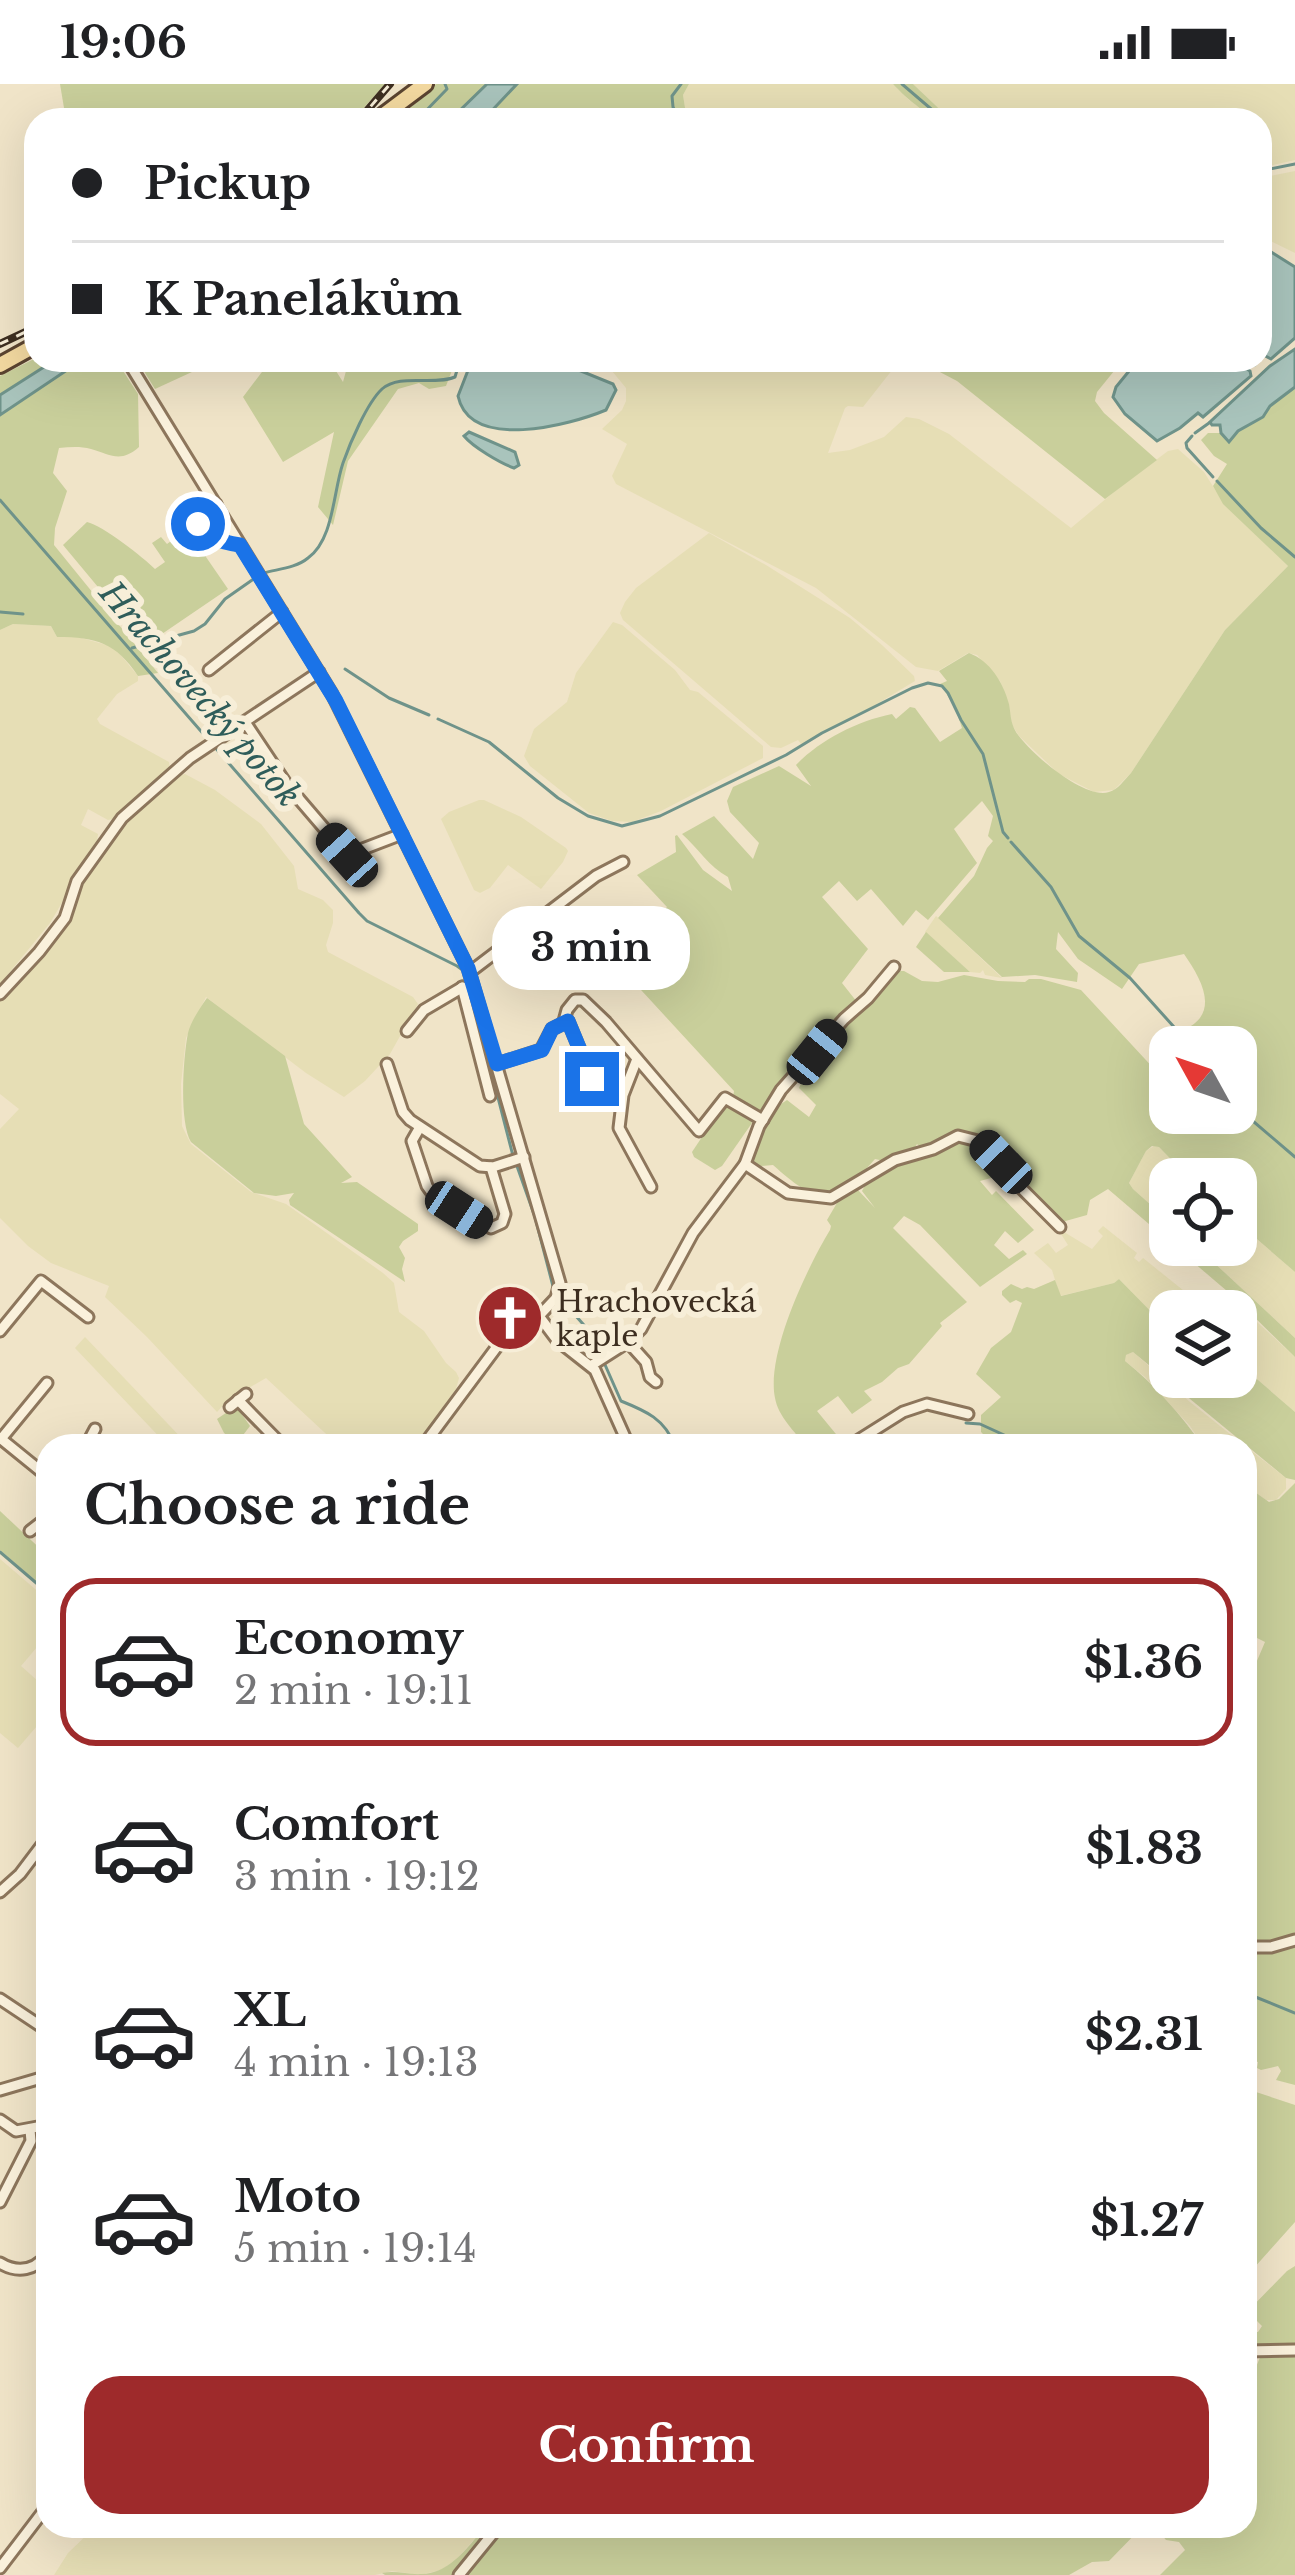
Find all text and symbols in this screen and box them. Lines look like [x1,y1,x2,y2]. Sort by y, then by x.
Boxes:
text: 19:06 [60,14,187,70]
text: Pickup [144,155,311,211]
text: K Panelákům [144,271,462,327]
route start [171,497,225,551]
water label: Hrachovecký potok [90,572,309,815]
car [310,816,384,894]
callout: 3 min [493,905,691,989]
text: 3 min [531,923,651,972]
car [780,1013,854,1091]
north arrow [1149,1026,1257,1134]
map controls [1149,1026,1257,1398]
route end [565,1052,619,1106]
car [963,1124,1039,1200]
button: locate [1149,1158,1257,1266]
car [419,1175,499,1245]
church icon: Hrachovecká kaple [475,1283,545,1353]
place label: Hrachovecká kaple [556,1283,757,1354]
button: layers [1149,1290,1257,1398]
text: Choose a ride [84,1472,470,1539]
icon: car [90,1608,198,1716]
text: Economy [234,1610,464,1666]
text: $1.36 [1084,1634,1203,1690]
text: 2 min · 19:11 [234,1666,473,1715]
icon: car [90,1794,198,1902]
text: Comfort [234,1796,439,1852]
text: $1.83 [1085,1820,1203,1876]
text: 3 min · 19:12 [234,1852,480,1901]
icon: car [90,1980,198,2088]
text: XL [234,1982,306,2038]
text: $2.31 [1085,2006,1203,2062]
text: 4 min · 19:13 [234,2038,479,2087]
icon: car [90,2166,198,2274]
text: Moto [234,2168,361,2224]
text: $1.27 [1090,2192,1203,2248]
text: 5 min · 19:14 [234,2224,477,2273]
button: Confirm [84,2376,1209,2514]

